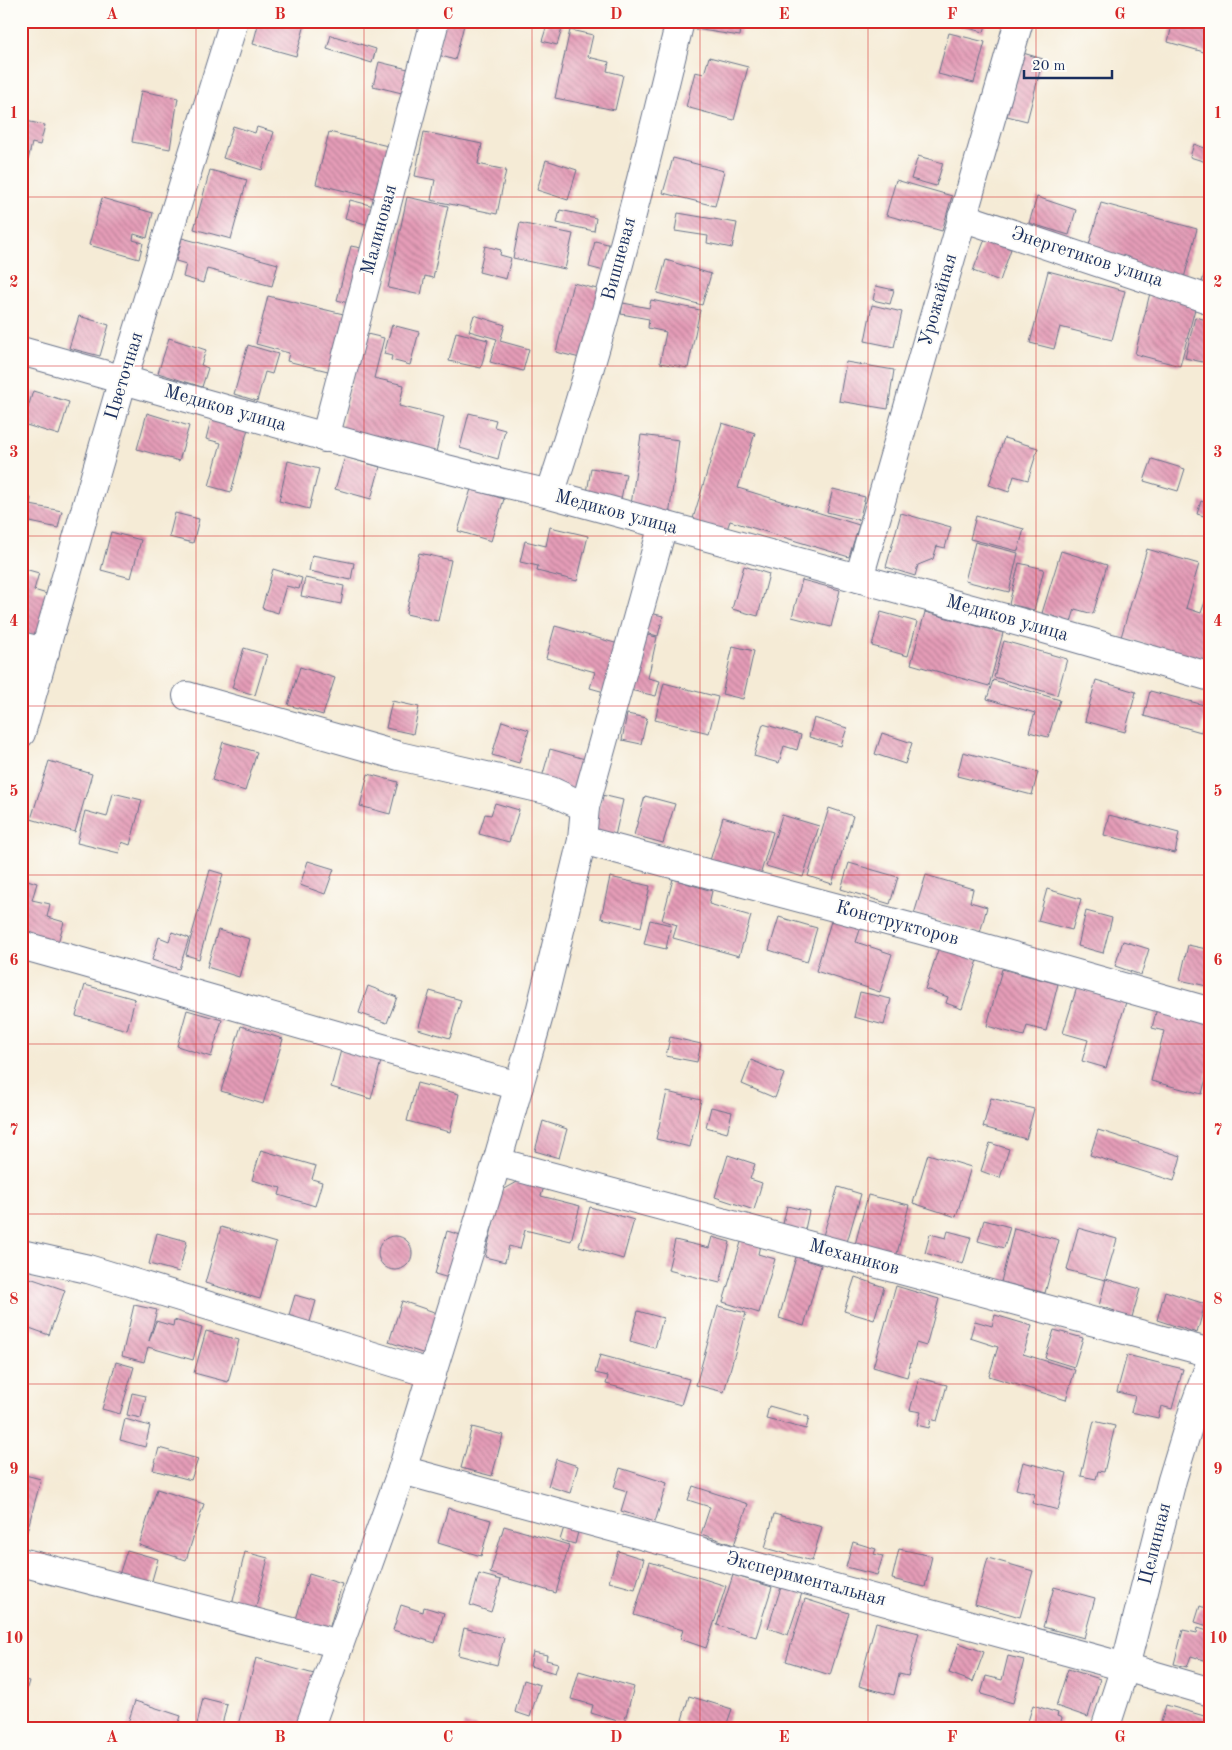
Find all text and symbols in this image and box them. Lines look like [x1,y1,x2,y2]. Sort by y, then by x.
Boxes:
text: A [106,7,118,23]
text: B [274,7,286,23]
text: C [443,7,453,23]
text: D [610,7,622,23]
text: E [778,7,790,23]
text: F [947,7,958,23]
text: G [1114,7,1126,23]
scale bar [1024,48,1112,80]
text: 20 m [1032,59,1066,74]
text: 1 [9,106,19,122]
text: 1 [1213,106,1223,122]
street label: Малиновая [359,182,401,278]
street label: Вишневая [600,215,640,303]
street label: Энергетиков улица [1009,224,1166,292]
street label: Урожайная [917,252,961,348]
text: 2 [9,275,19,291]
text: 2 [1213,275,1223,291]
street label: Цветочная [103,330,147,422]
street label: Медиков улица [162,382,289,436]
text: 3 [9,445,19,461]
text: 3 [1213,445,1223,461]
street label: Медиков улица [553,487,680,539]
street label: Медиков улица [944,592,1071,646]
text: 4 [9,614,19,630]
text: 4 [1213,614,1223,630]
text: 5 [9,784,19,800]
text: 5 [1213,784,1223,800]
street label: Конструкторов [833,898,961,950]
text: 6 [9,953,19,969]
text: 6 [1213,953,1223,969]
text: 7 [9,1123,19,1139]
text: 7 [1213,1123,1223,1139]
street label: Механиков [807,1237,901,1279]
text: 8 [9,1292,19,1308]
text: 8 [1213,1292,1223,1308]
text: 9 [9,1462,19,1478]
text: 9 [1213,1462,1223,1478]
street label: Целинная [1137,1501,1175,1587]
street label: Экспериментальная [724,1549,888,1611]
text: 10 [5,1631,23,1647]
text: 10 [1209,1631,1227,1647]
text: A [106,1730,118,1746]
text: B [274,1730,286,1746]
text: C [443,1730,453,1746]
text: D [610,1730,622,1746]
text: E [778,1730,790,1746]
text: F [947,1730,958,1746]
text: G [1114,1730,1126,1746]

